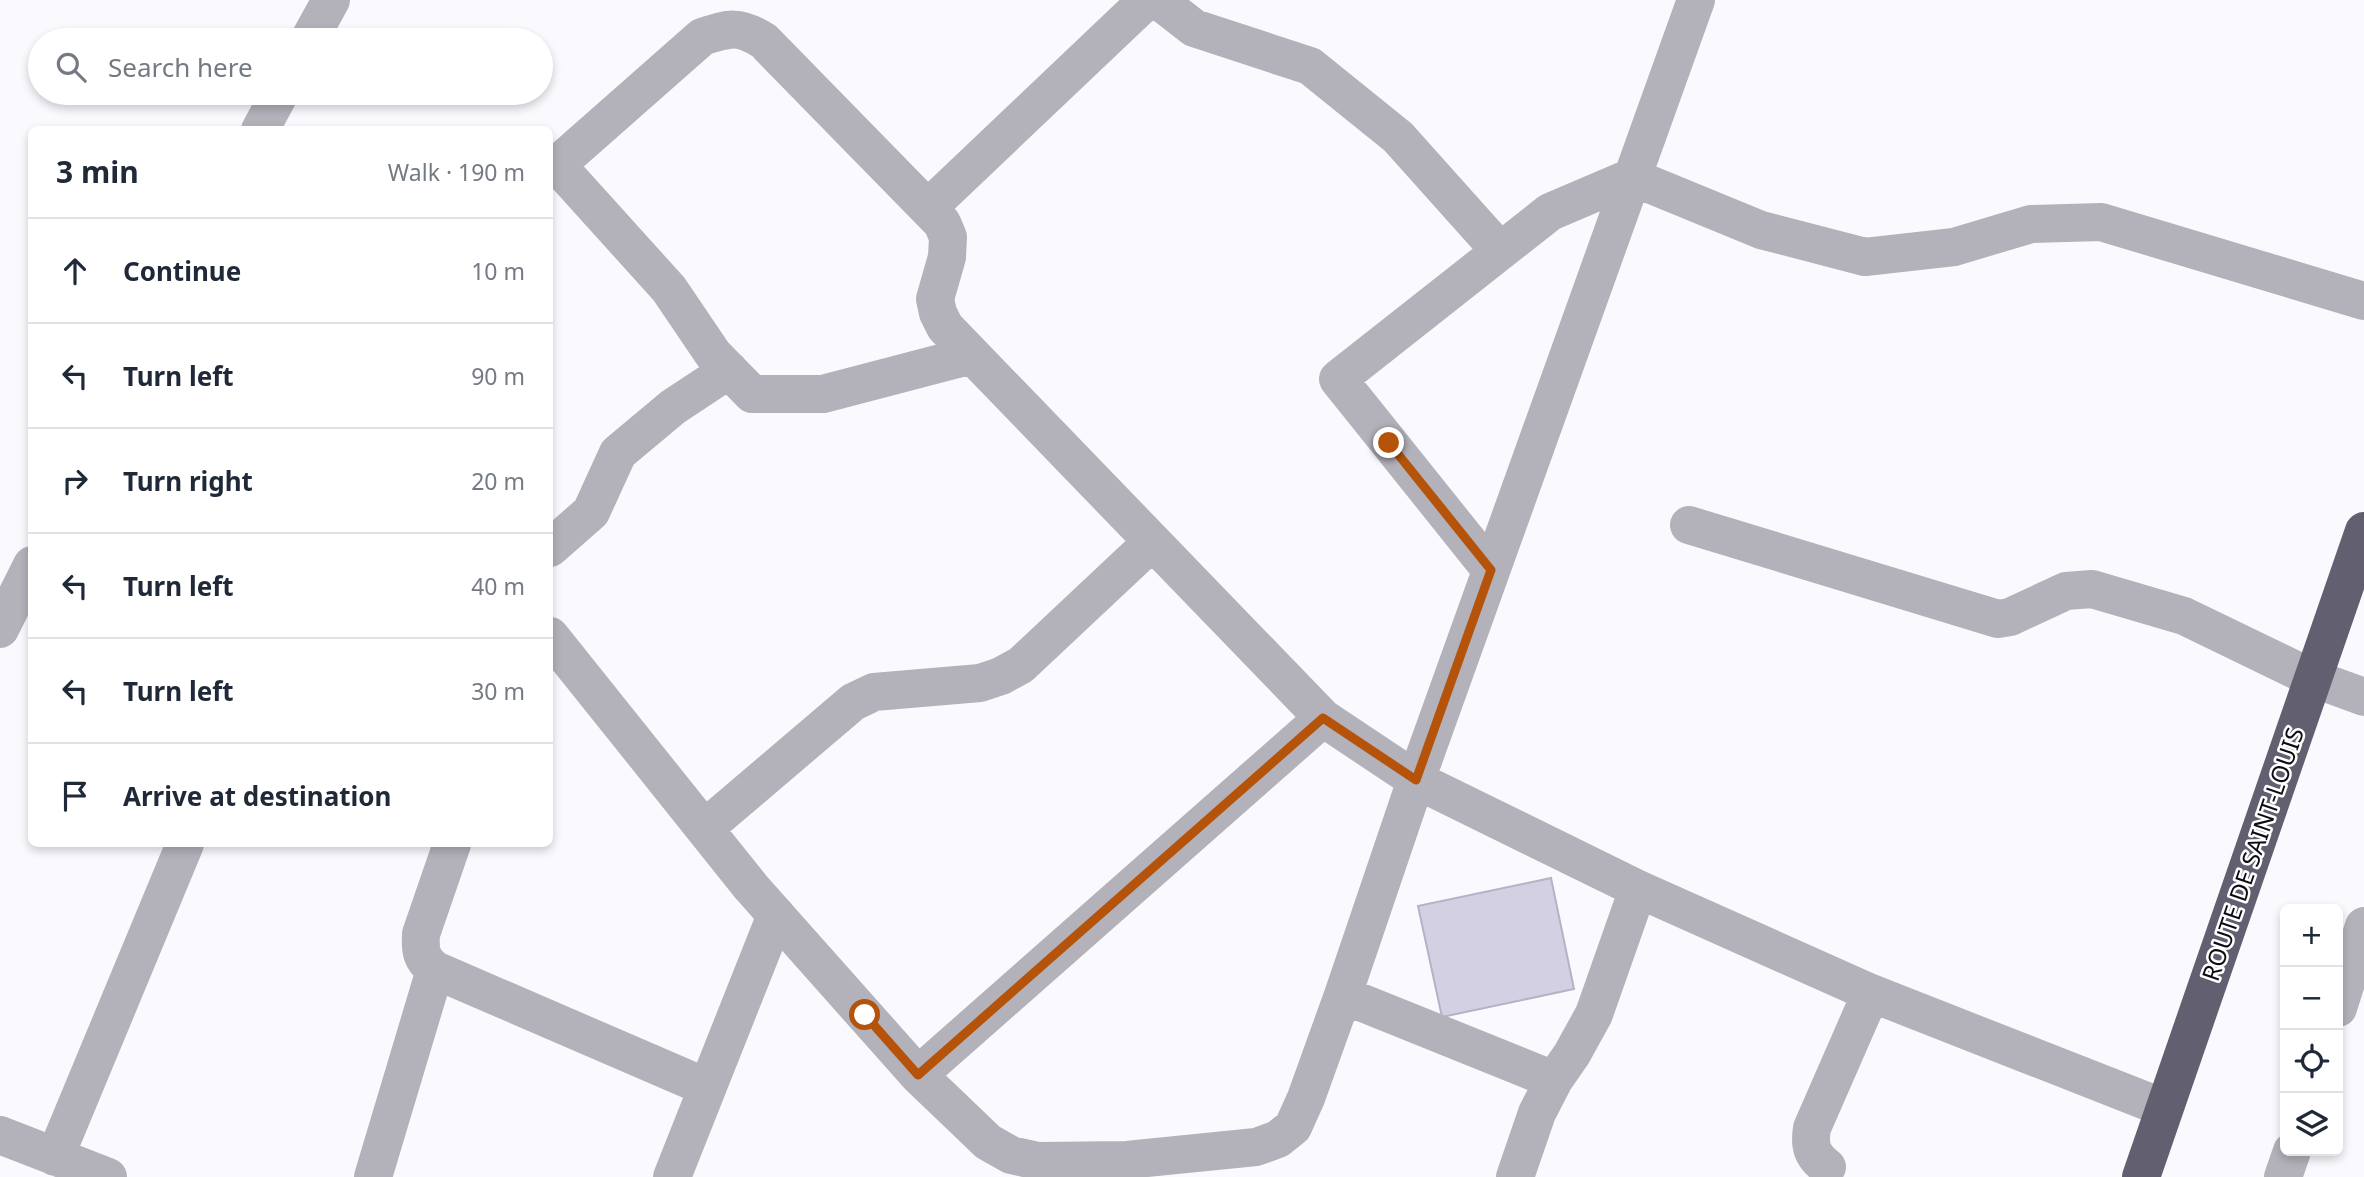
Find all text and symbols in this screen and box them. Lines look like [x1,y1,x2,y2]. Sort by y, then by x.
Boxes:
search box [28,28,553,105]
icon: search [52,48,90,86]
text: Search here [108,49,253,85]
text: 3 min [56,151,139,192]
text: Walk · 190 m [388,156,525,188]
icon: ahead [56,252,94,290]
text: Continue [123,253,241,289]
text: 10 m [471,255,525,287]
icon: left [56,357,94,395]
text: Turn left [123,358,234,394]
text: 90 m [471,360,525,392]
route end [1373,427,1404,458]
icon: right [56,462,94,500]
text: Turn right [123,463,253,499]
text: 20 m [471,465,525,497]
icon: left [56,567,94,605]
text: Turn left [123,568,234,604]
text: 40 m [471,570,525,602]
icon: left [56,672,94,710]
text: Turn left [123,673,234,709]
text: 30 m [471,675,525,707]
street label: ROUTE DE SAINT-LOUIS [2193,723,2311,985]
icon: arrive [56,777,94,815]
text: Arrive at destination [123,778,392,814]
map controls [2280,904,2343,1156]
button: + [2280,904,2343,967]
button: − [2280,967,2343,1030]
route start [849,999,880,1030]
button: locate [2280,1030,2343,1093]
button: layers [2280,1093,2343,1156]

